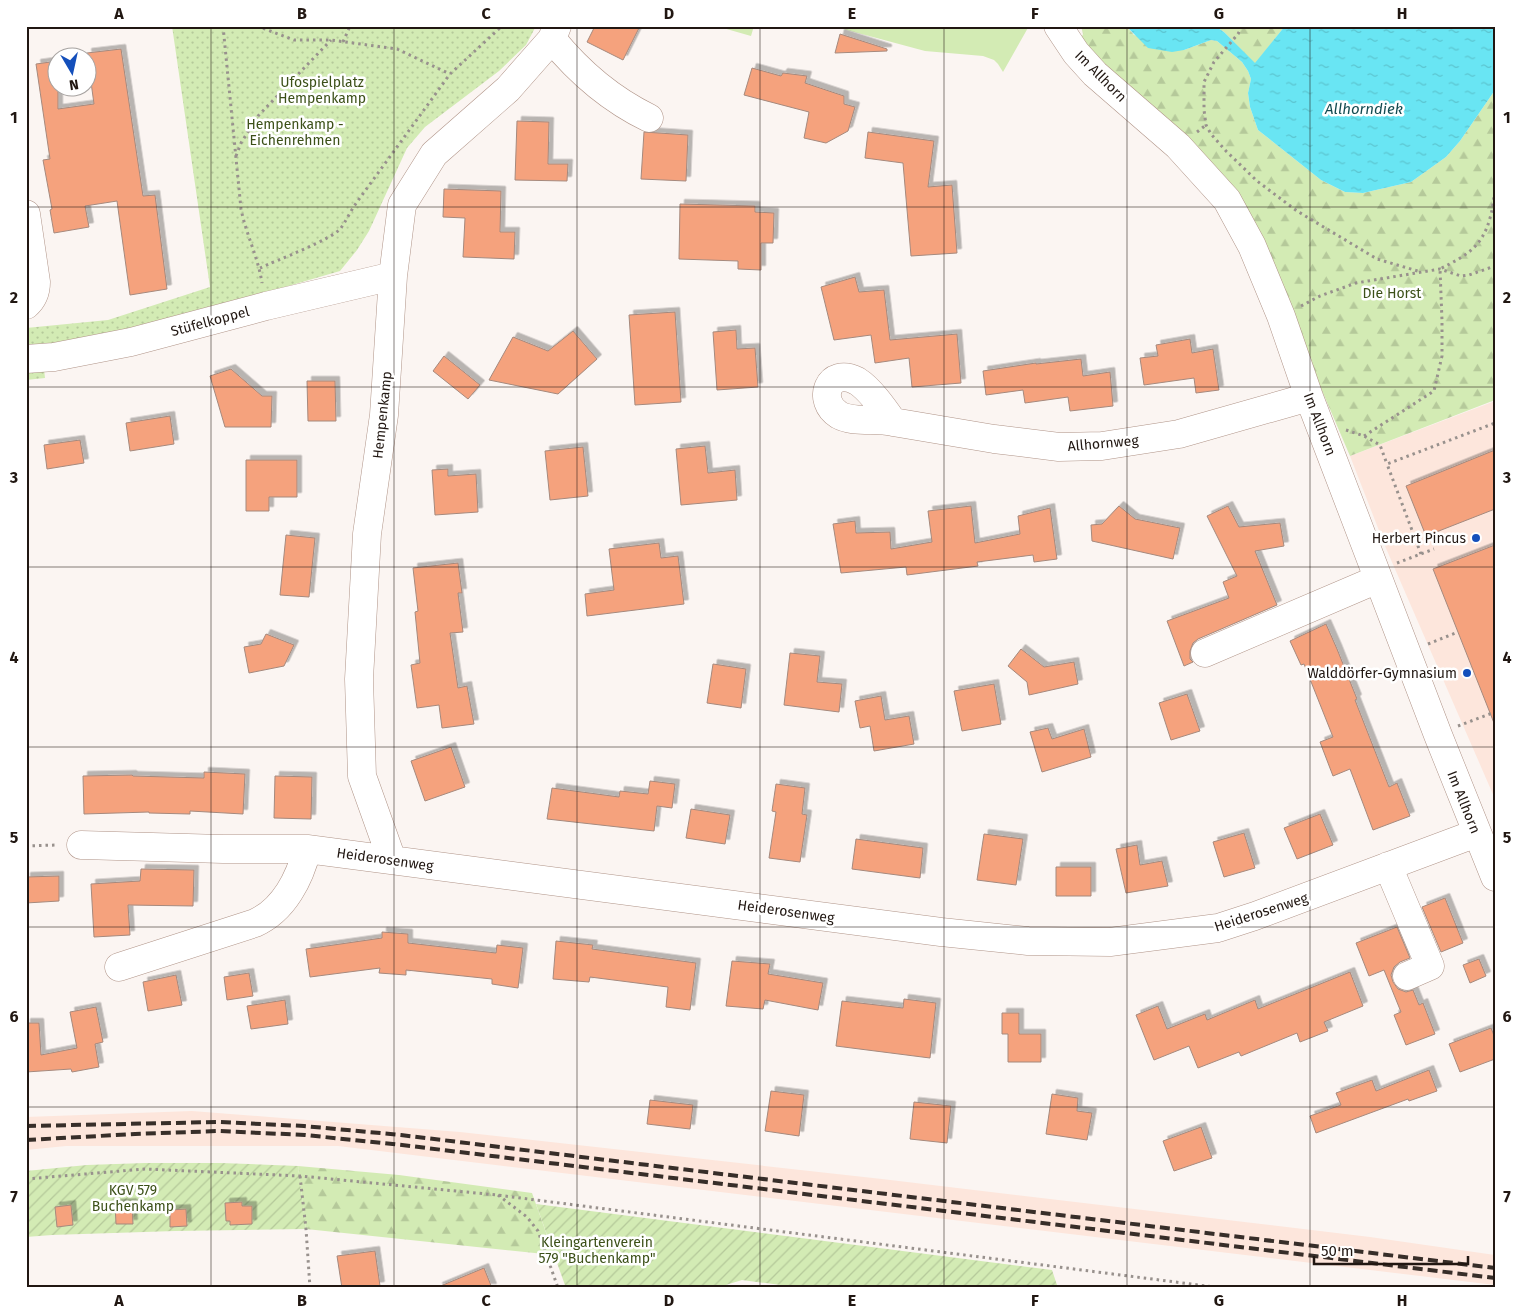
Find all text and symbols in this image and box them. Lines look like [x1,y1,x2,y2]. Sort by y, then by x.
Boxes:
text: A [113,4,124,23]
text: B [297,4,307,23]
text: C [481,4,491,23]
text: D [664,4,674,23]
text: E [848,4,856,23]
text: F [1031,4,1039,23]
text: G [1214,4,1224,23]
text: H [1397,4,1407,23]
street label: Im Allhorn [1071,47,1130,106]
north arrow [48,48,98,98]
park label: Ufospielplatz Hempenkamp [278,74,366,107]
text: N [68,75,80,93]
water label: Allhorndiek [1324,100,1403,118]
text: 1 [10,108,18,127]
text: 1 [1503,108,1511,127]
park label: Hempenkamp - Eichenrehmen [246,116,344,149]
park label: Die Horst [1363,285,1422,302]
text: 2 [10,288,18,307]
text: 2 [1503,288,1511,307]
street label: Stüfelkoppel [169,303,251,340]
street label: Hempenkamp [369,370,396,460]
street label: Im Allhorn [1300,390,1339,458]
street label: Allhornweg [1067,432,1140,455]
text: 3 [9,468,18,487]
text: 3 [1502,468,1511,487]
place label: Herbert Pincus [1372,530,1466,547]
marker: Herbert Pincus [1470,532,1482,544]
text: 4 [9,648,19,667]
text: 4 [1502,648,1512,667]
place label: Walddörfer-Gymnasium [1307,665,1457,682]
marker: Walddörfer-Gymnasium [1461,667,1473,679]
street label: Im Allhorn [1443,768,1484,836]
text: 5 [10,828,19,847]
text: 5 [1503,828,1512,847]
street label: Heiderosenweg [335,844,435,875]
street label: Heiderosenweg [1212,889,1311,936]
street label: Heiderosenweg [736,896,836,927]
text: 6 [9,1007,19,1026]
text: 6 [1502,1007,1512,1026]
park label: KGV 579 Buchenkamp [92,1182,174,1215]
text: 7 [10,1187,18,1206]
text: 7 [1503,1187,1511,1206]
park label: Kleingartenverein 579 "Buchenkamp" [538,1234,656,1267]
scale bar [1314,1234,1467,1266]
text: 50 m [1321,1242,1354,1260]
text: A [113,1291,124,1310]
text: B [297,1291,307,1310]
text: C [481,1291,491,1310]
text: D [664,1291,674,1310]
text: E [848,1291,856,1310]
text: F [1031,1291,1039,1310]
text: G [1214,1291,1224,1310]
text: H [1397,1291,1407,1310]

